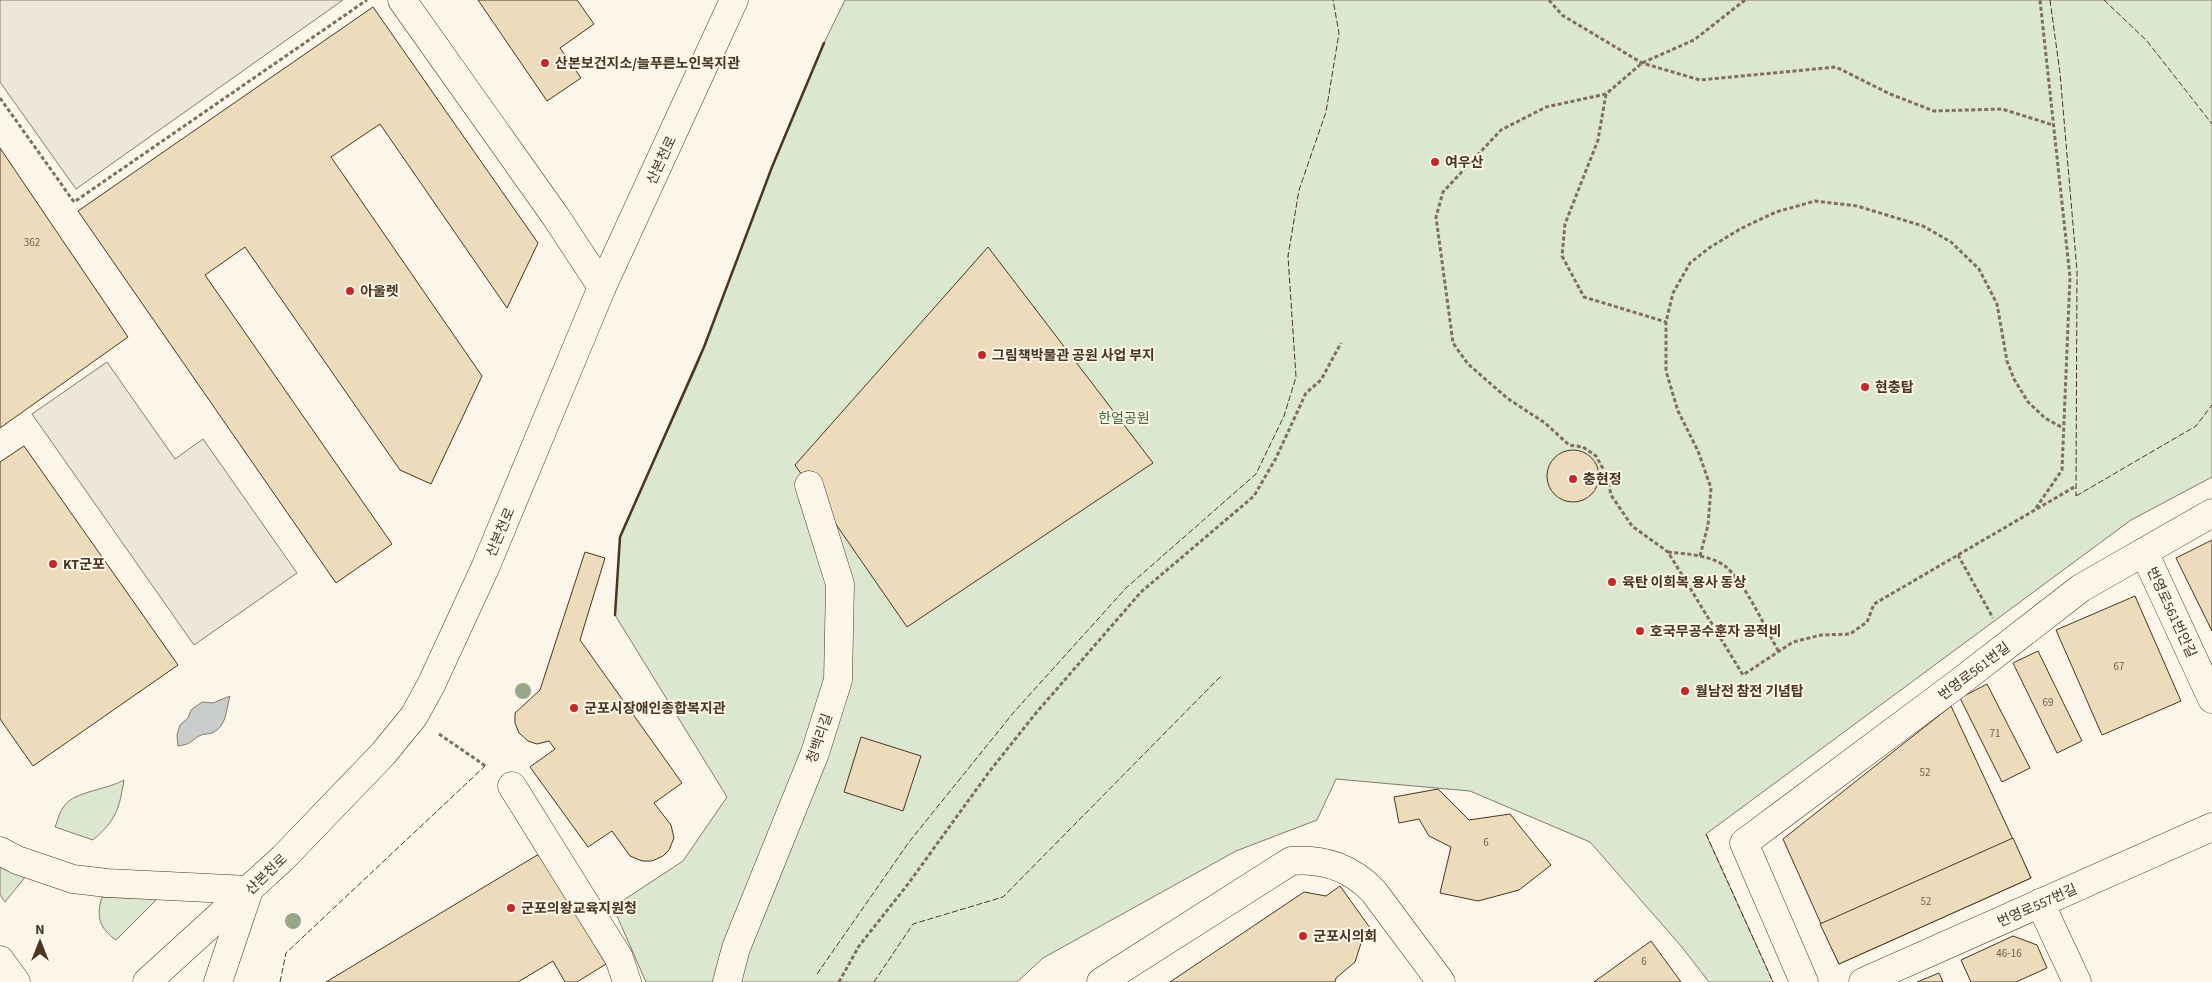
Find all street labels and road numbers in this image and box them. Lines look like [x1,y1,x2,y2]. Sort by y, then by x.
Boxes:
street label: 산본천로 [642,133,682,188]
street label: 산본천로 [482,505,520,560]
street label: 번영로561번안길 [2141,564,2201,661]
street label: 번영로561번길 [1935,638,2015,705]
street label: 청백리길 [802,711,838,766]
street label: 산본천로 [241,850,292,900]
street label: 번영로557번길 [1994,879,2080,932]

